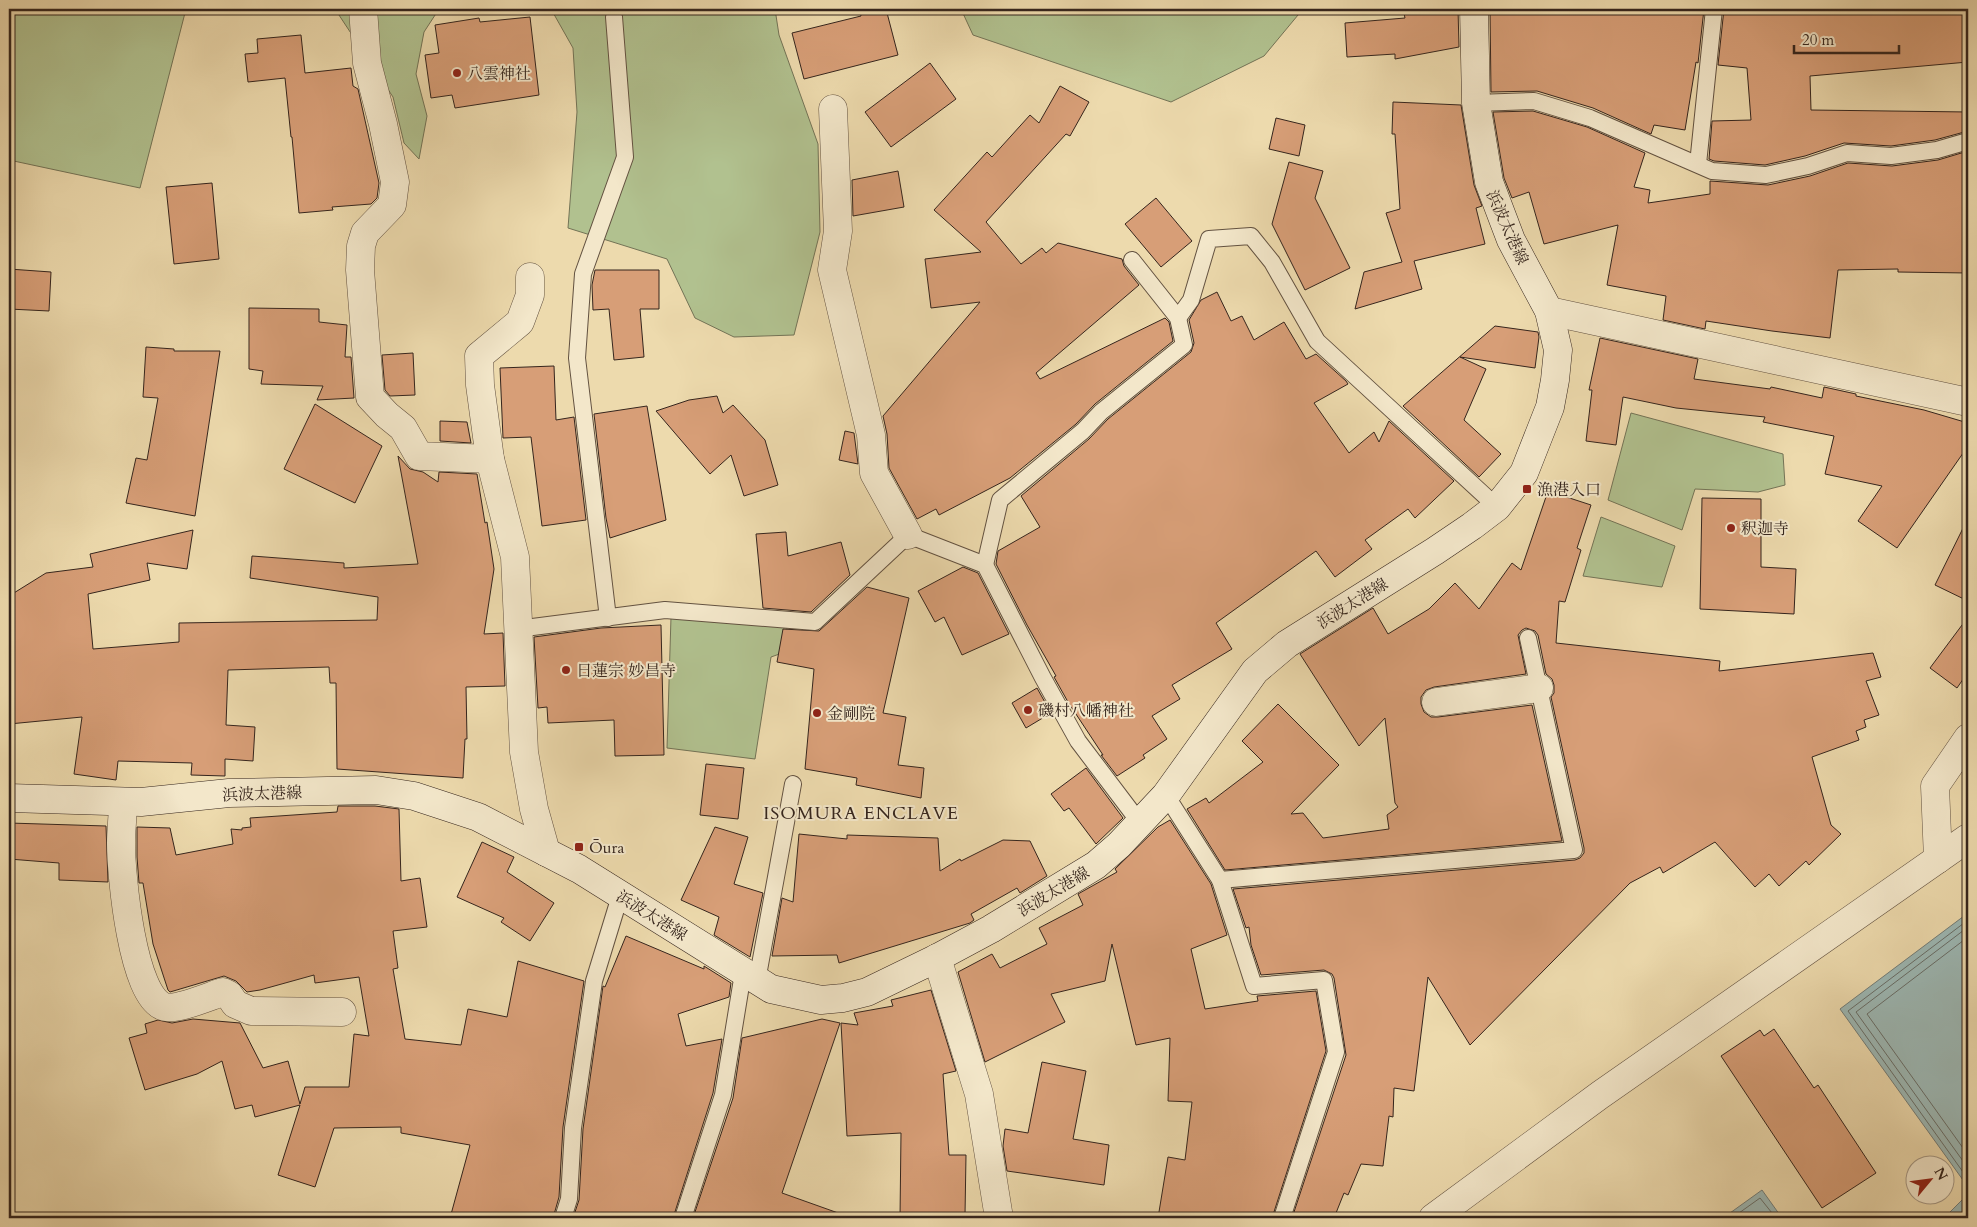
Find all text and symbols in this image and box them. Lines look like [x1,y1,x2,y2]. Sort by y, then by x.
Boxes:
scale bar [1794,22,1900,54]
text: 20 m [1802,30,1834,50]
place label: 八雲神社 [467,63,531,85]
marker: 八雲神社 [451,67,463,79]
street label: 浜波太港線 [1481,186,1533,268]
place label: 漁港入口 [1537,479,1601,501]
marker: 漁港入口 [1521,483,1533,495]
place label: 釈迦寺 [1741,518,1789,540]
marker: 釈迦寺 [1725,522,1737,534]
street label: 浜波太港線 [1313,573,1392,634]
place label: 日蓮宗 妙昌寺 [576,660,676,682]
marker: 日蓮宗 妙昌寺 [560,664,572,676]
place label: 磯村八幡神社 [1038,700,1134,722]
place label: 金剛院 [827,703,875,725]
marker: 磯村八幡神社 [1022,704,1034,716]
marker: 金剛院 [811,707,823,719]
street label: 浜波太港線 [222,782,302,806]
district label: ISOMURA ENCLAVE [763,801,959,826]
place label: Ōura [589,837,624,859]
marker: Ōura [573,841,585,853]
street label: 浜波太港線 [1014,862,1093,922]
street label: 浜波太港線 [612,885,691,946]
north arrow [1904,1154,1954,1204]
text: N [1930,1164,1952,1184]

